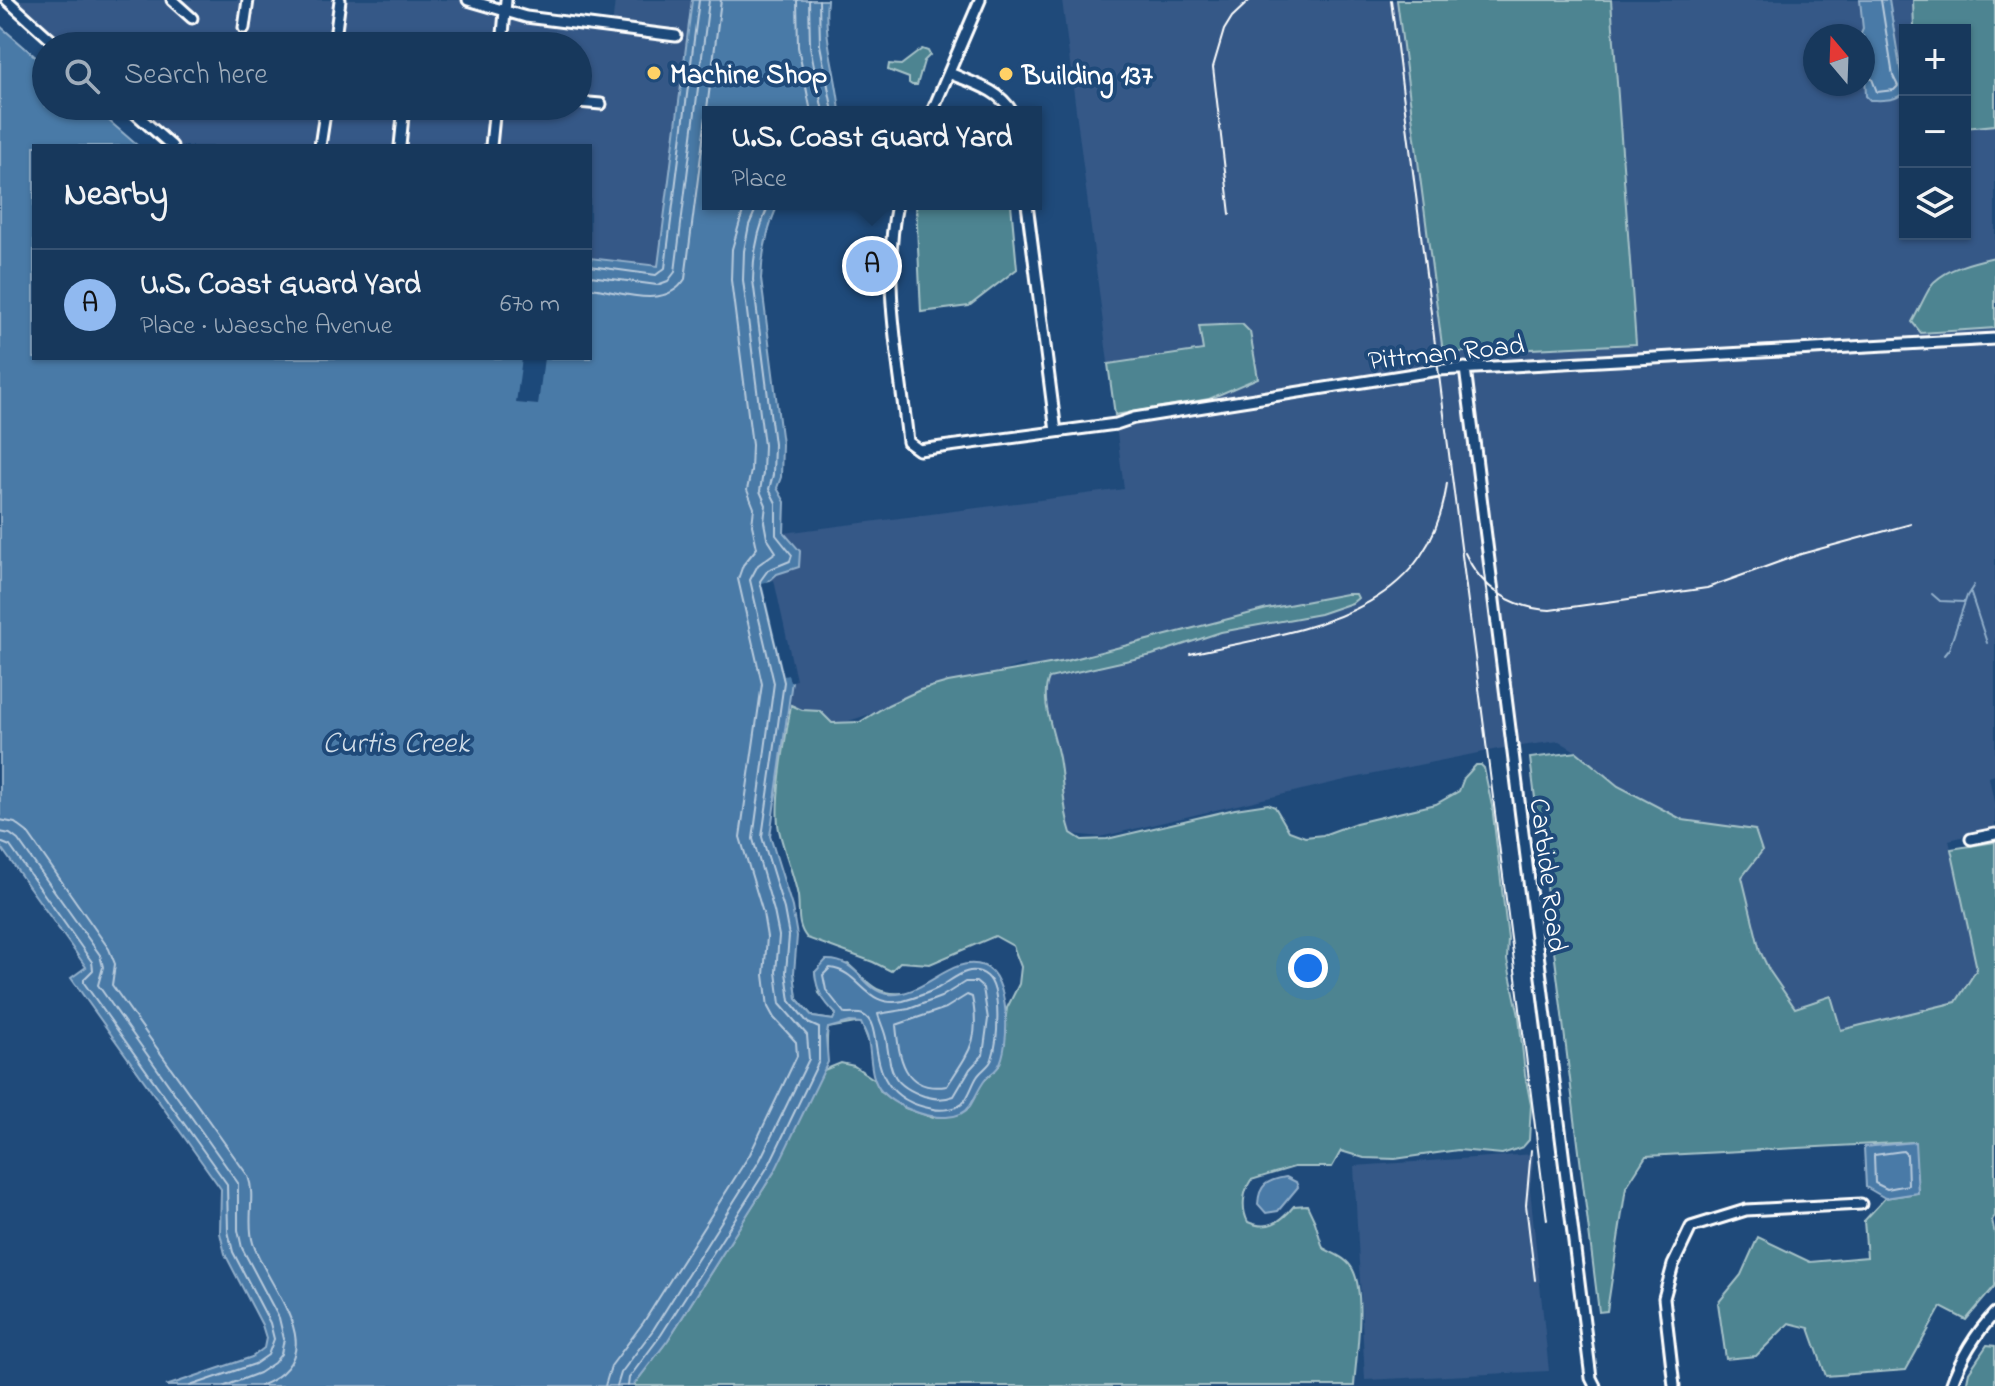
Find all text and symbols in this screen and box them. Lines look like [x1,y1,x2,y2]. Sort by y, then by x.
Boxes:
north arrow [1803,24,1875,96]
map controls [1899,24,1971,240]
button: + [1899,24,1971,96]
search box [32,32,592,120]
icon: search [60,54,104,98]
text: Search here [124,54,268,98]
place label: Machine Shop [670,56,827,97]
place label: Building 137 [1020,57,1153,99]
marker: Machine Shop [645,64,663,82]
marker: Building 137 [997,65,1015,83]
button: − [1899,96,1971,168]
popup [702,106,1042,210]
text: U.S. Coast Guard Yard [732,117,1012,161]
text: Place [732,161,787,199]
button: layers [1899,168,1971,240]
text: Nearby [64,171,168,221]
pin: A [846,236,898,296]
text: U.S. Coast Guard Yard [140,264,421,308]
text: A [82,286,98,324]
text: 670 m [500,286,560,324]
text: Place · Waesche Avenue [140,308,393,346]
street label: Pittman Road [1366,326,1527,383]
water label: Curtis Creek [323,723,471,767]
street label: Carbide Road [1517,796,1576,955]
your location [1288,948,1328,988]

